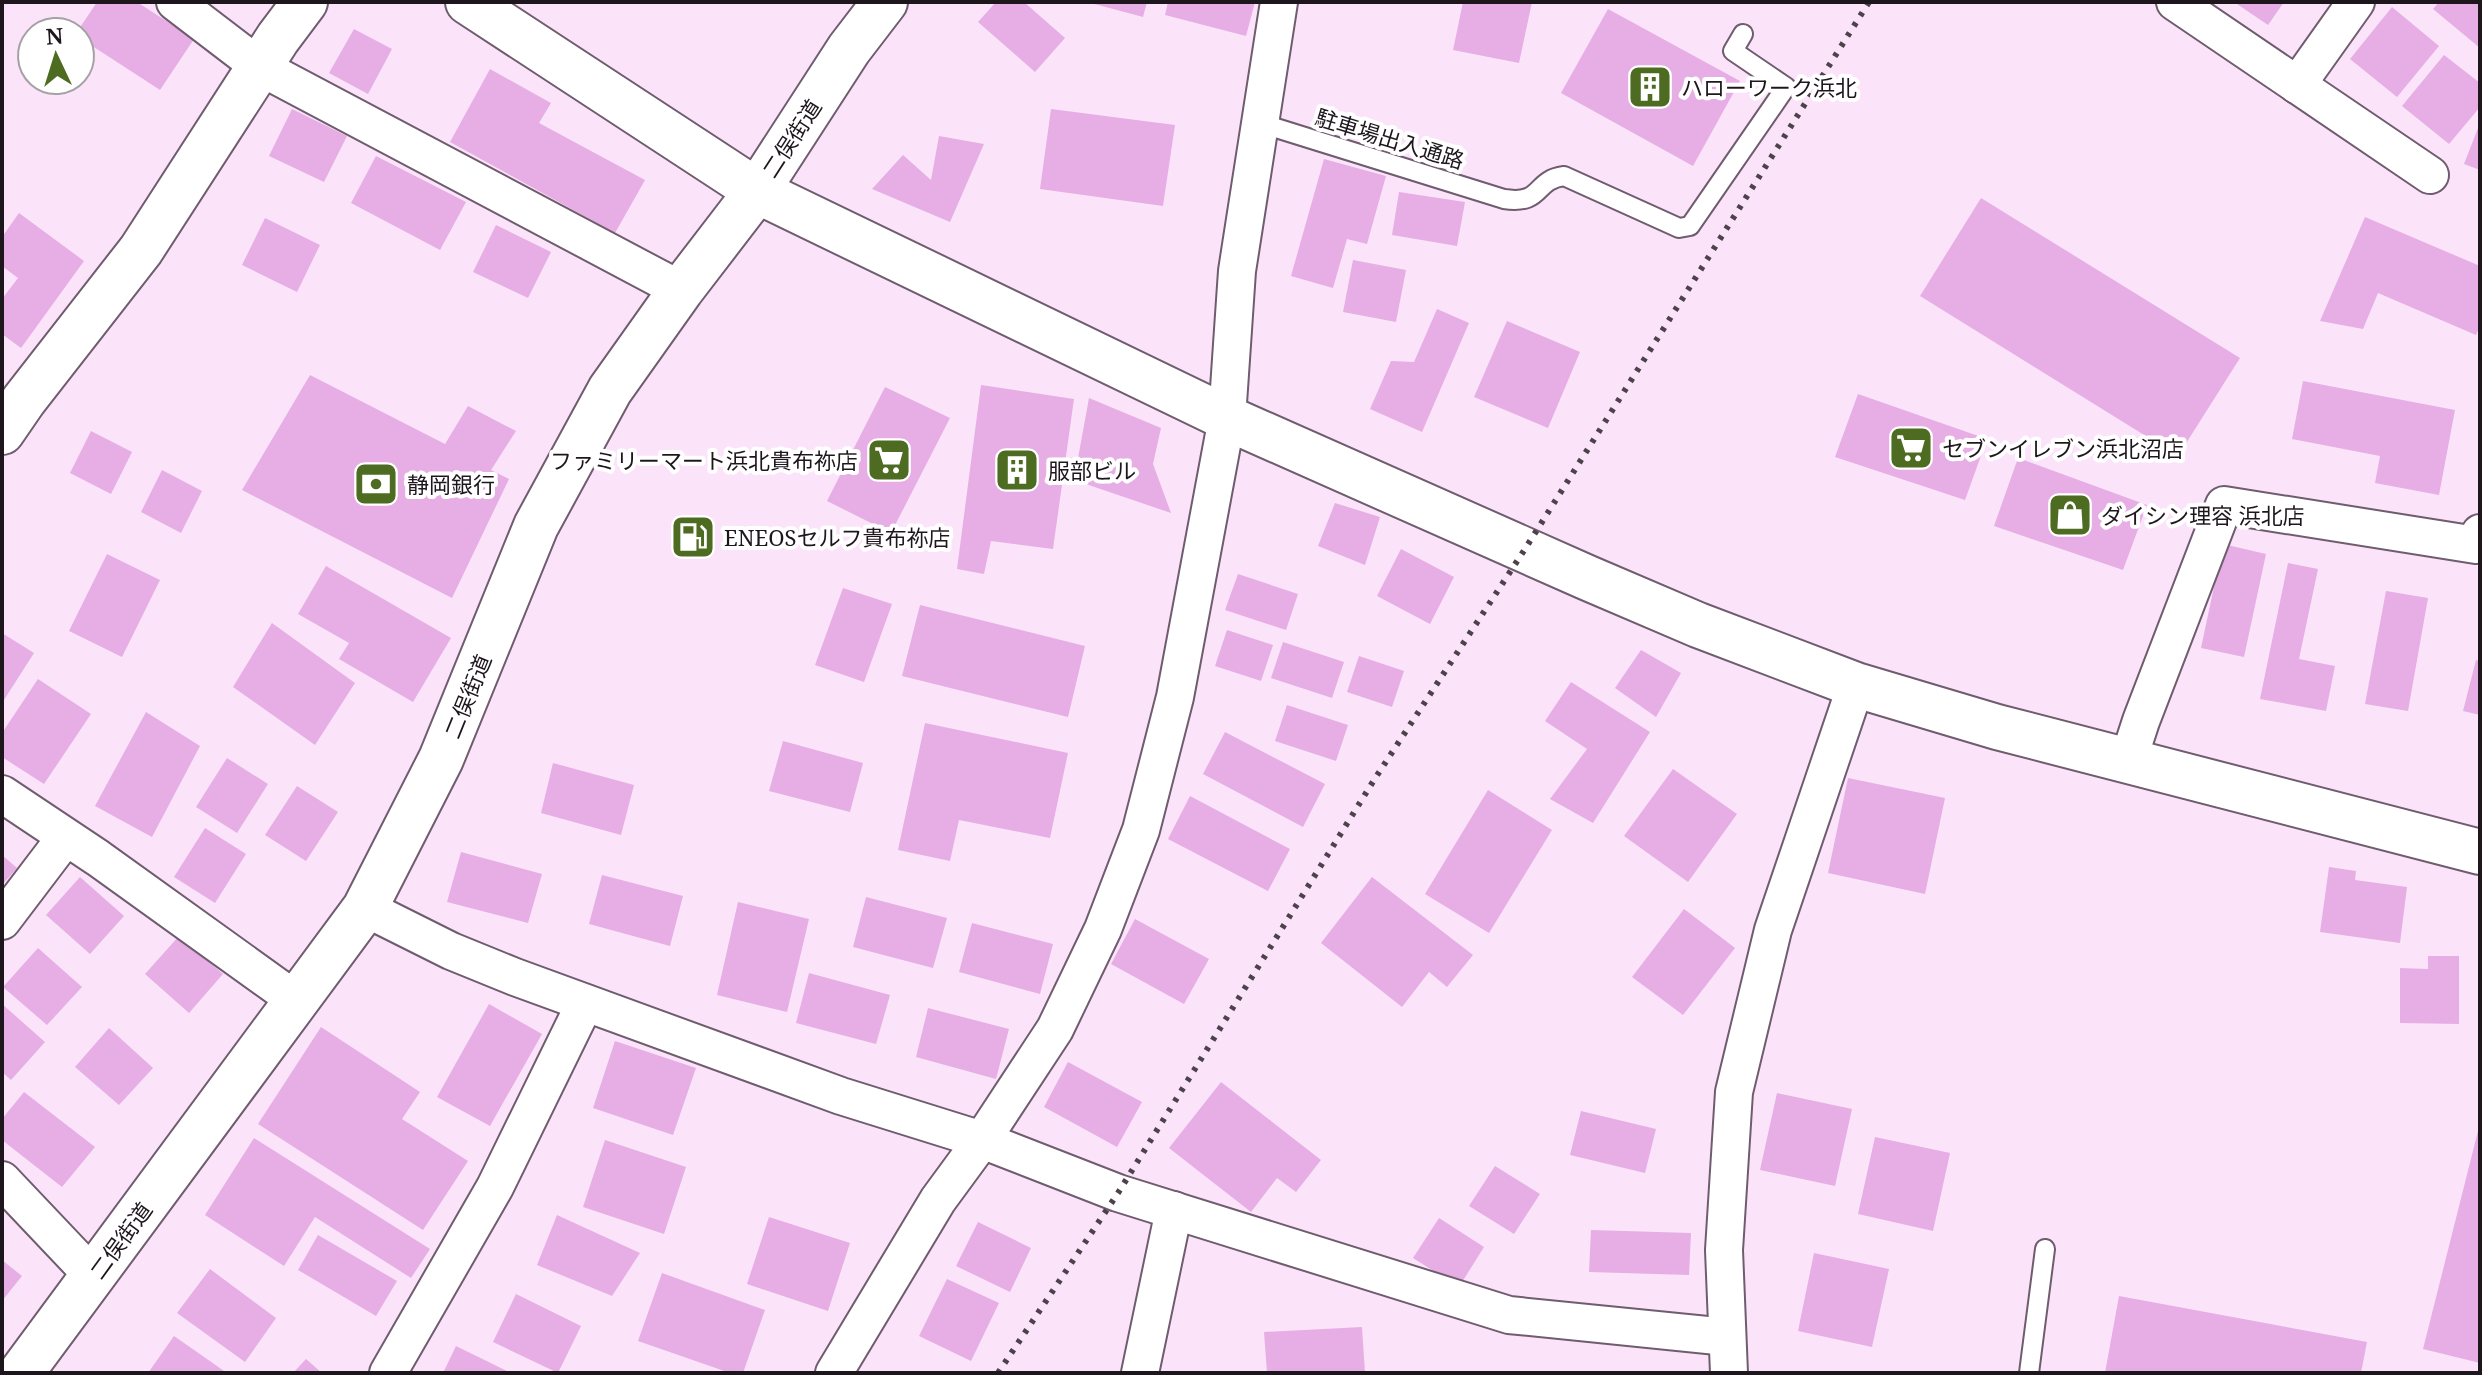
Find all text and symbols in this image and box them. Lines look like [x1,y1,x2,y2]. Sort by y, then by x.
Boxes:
north arrow [16,16,96,96]
text: N [45,19,64,51]
building icon: ハローワーク浜北 [1626,63,1674,111]
place label: ハローワーク浜北 [1681,72,1857,102]
street label: 二俣街道 [754,93,828,183]
street label: 駐車場出入通路 [1312,101,1468,175]
supermarket icon: セブンイレブン浜北沼店 [1887,424,1935,472]
place label: セブンイレブン浜北沼店 [1942,433,2184,463]
supermarket icon: ファミリーマート浜北貴布祢店 [865,436,913,484]
place label: ファミリーマート浜北貴布祢店 [550,445,858,475]
building icon: 服部ビル [993,446,1041,494]
place label: 服部ビル [1048,455,1136,485]
bank icon: 静岡銀行 [352,460,400,508]
place label: 静岡銀行 [407,469,495,499]
shop icon: ダイシン理容 浜北店 [2046,491,2094,539]
place label: ダイシン理容 浜北店 [2101,500,2305,530]
fuel station icon: ENEOSセルフ貴布祢店 [669,513,717,561]
place label: ENEOSセルフ貴布祢店 [724,522,951,552]
street label: 二俣街道 [437,650,497,742]
street label: 二俣街道 [82,1196,158,1284]

